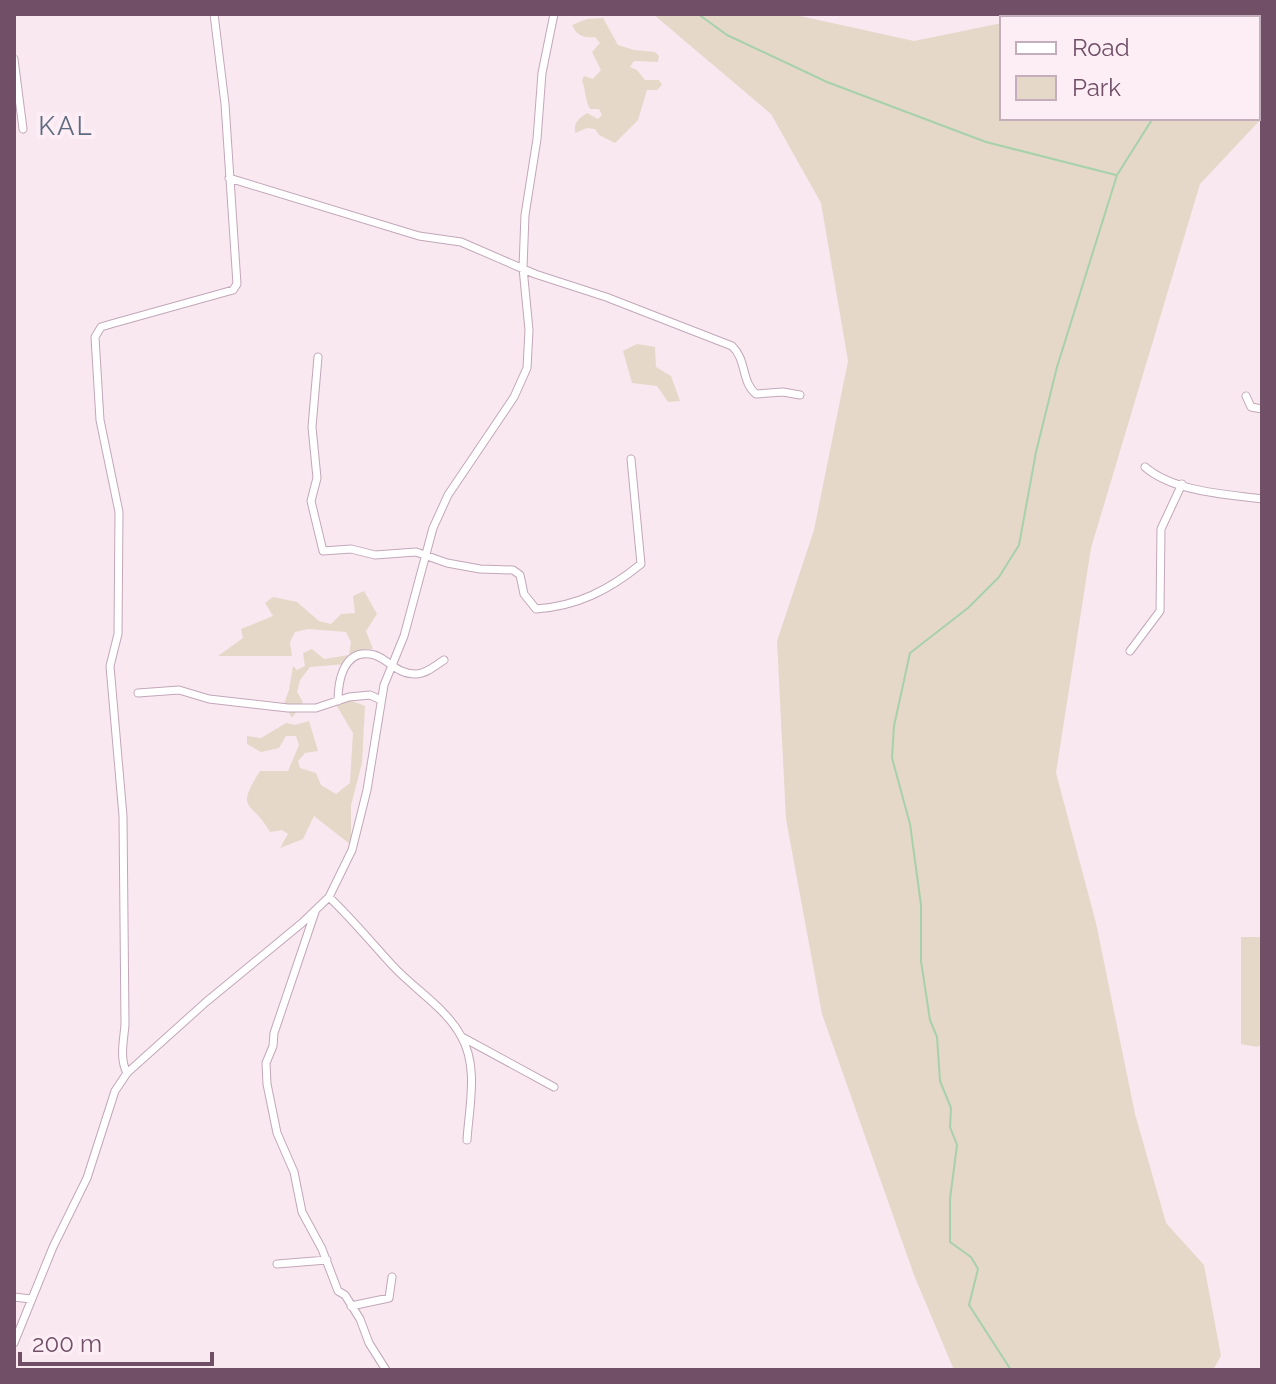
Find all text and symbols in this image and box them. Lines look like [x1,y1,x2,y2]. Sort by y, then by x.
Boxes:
legend [1000,16,1260,120]
text: Road [1072,33,1130,62]
text: Park [1072,73,1121,102]
district label: KAL [38,111,94,141]
scale bar [20,1316,212,1366]
text: 200 m [32,1329,102,1358]

